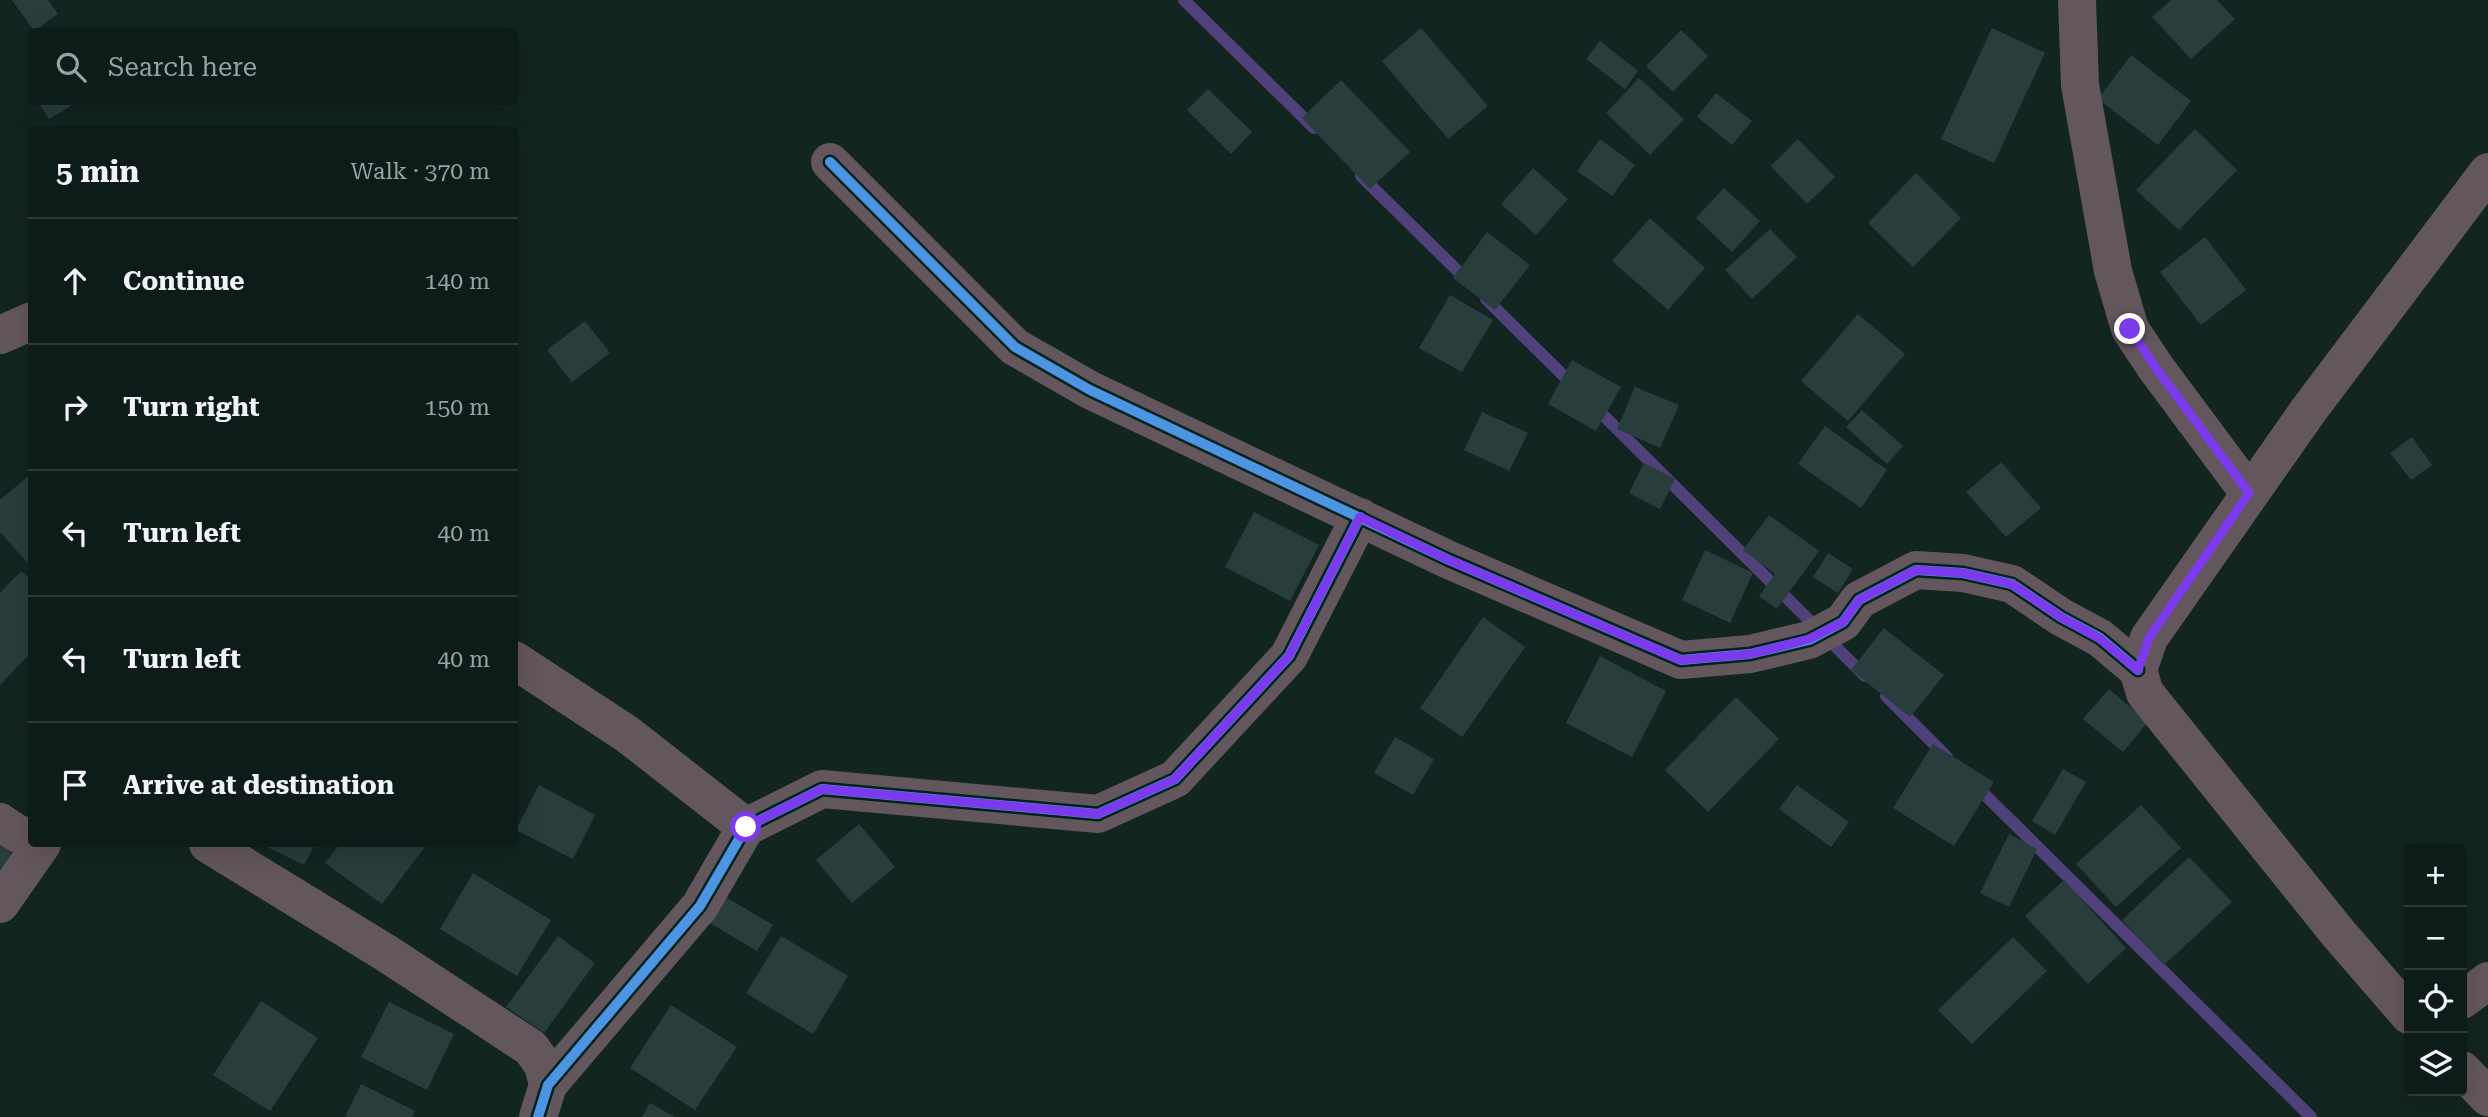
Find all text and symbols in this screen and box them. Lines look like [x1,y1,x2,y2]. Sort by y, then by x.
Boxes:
search box [28,28,518,105]
icon: search [52,48,90,86]
text: Search here [108,52,257,82]
text: 5 min [56,154,139,189]
text: Walk · 370 m [351,158,490,185]
icon: ahead [56,262,94,300]
text: Continue [123,266,245,296]
text: 140 m [425,268,490,295]
route end [2114,313,2145,344]
icon: right [56,388,94,426]
text: Turn right [123,392,259,422]
text: 150 m [425,394,490,421]
icon: left [56,514,94,552]
text: Turn left [123,518,241,548]
text: 40 m [437,520,490,547]
icon: left [56,640,94,678]
text: Turn left [123,644,241,674]
text: 40 m [437,646,490,673]
icon: arrive [56,766,94,804]
text: Arrive at destination [123,770,394,800]
route start [730,811,761,842]
map controls [2404,844,2467,1096]
button: + [2404,844,2467,907]
button: − [2404,907,2467,970]
button: locate [2404,970,2467,1033]
button: layers [2404,1033,2467,1096]

